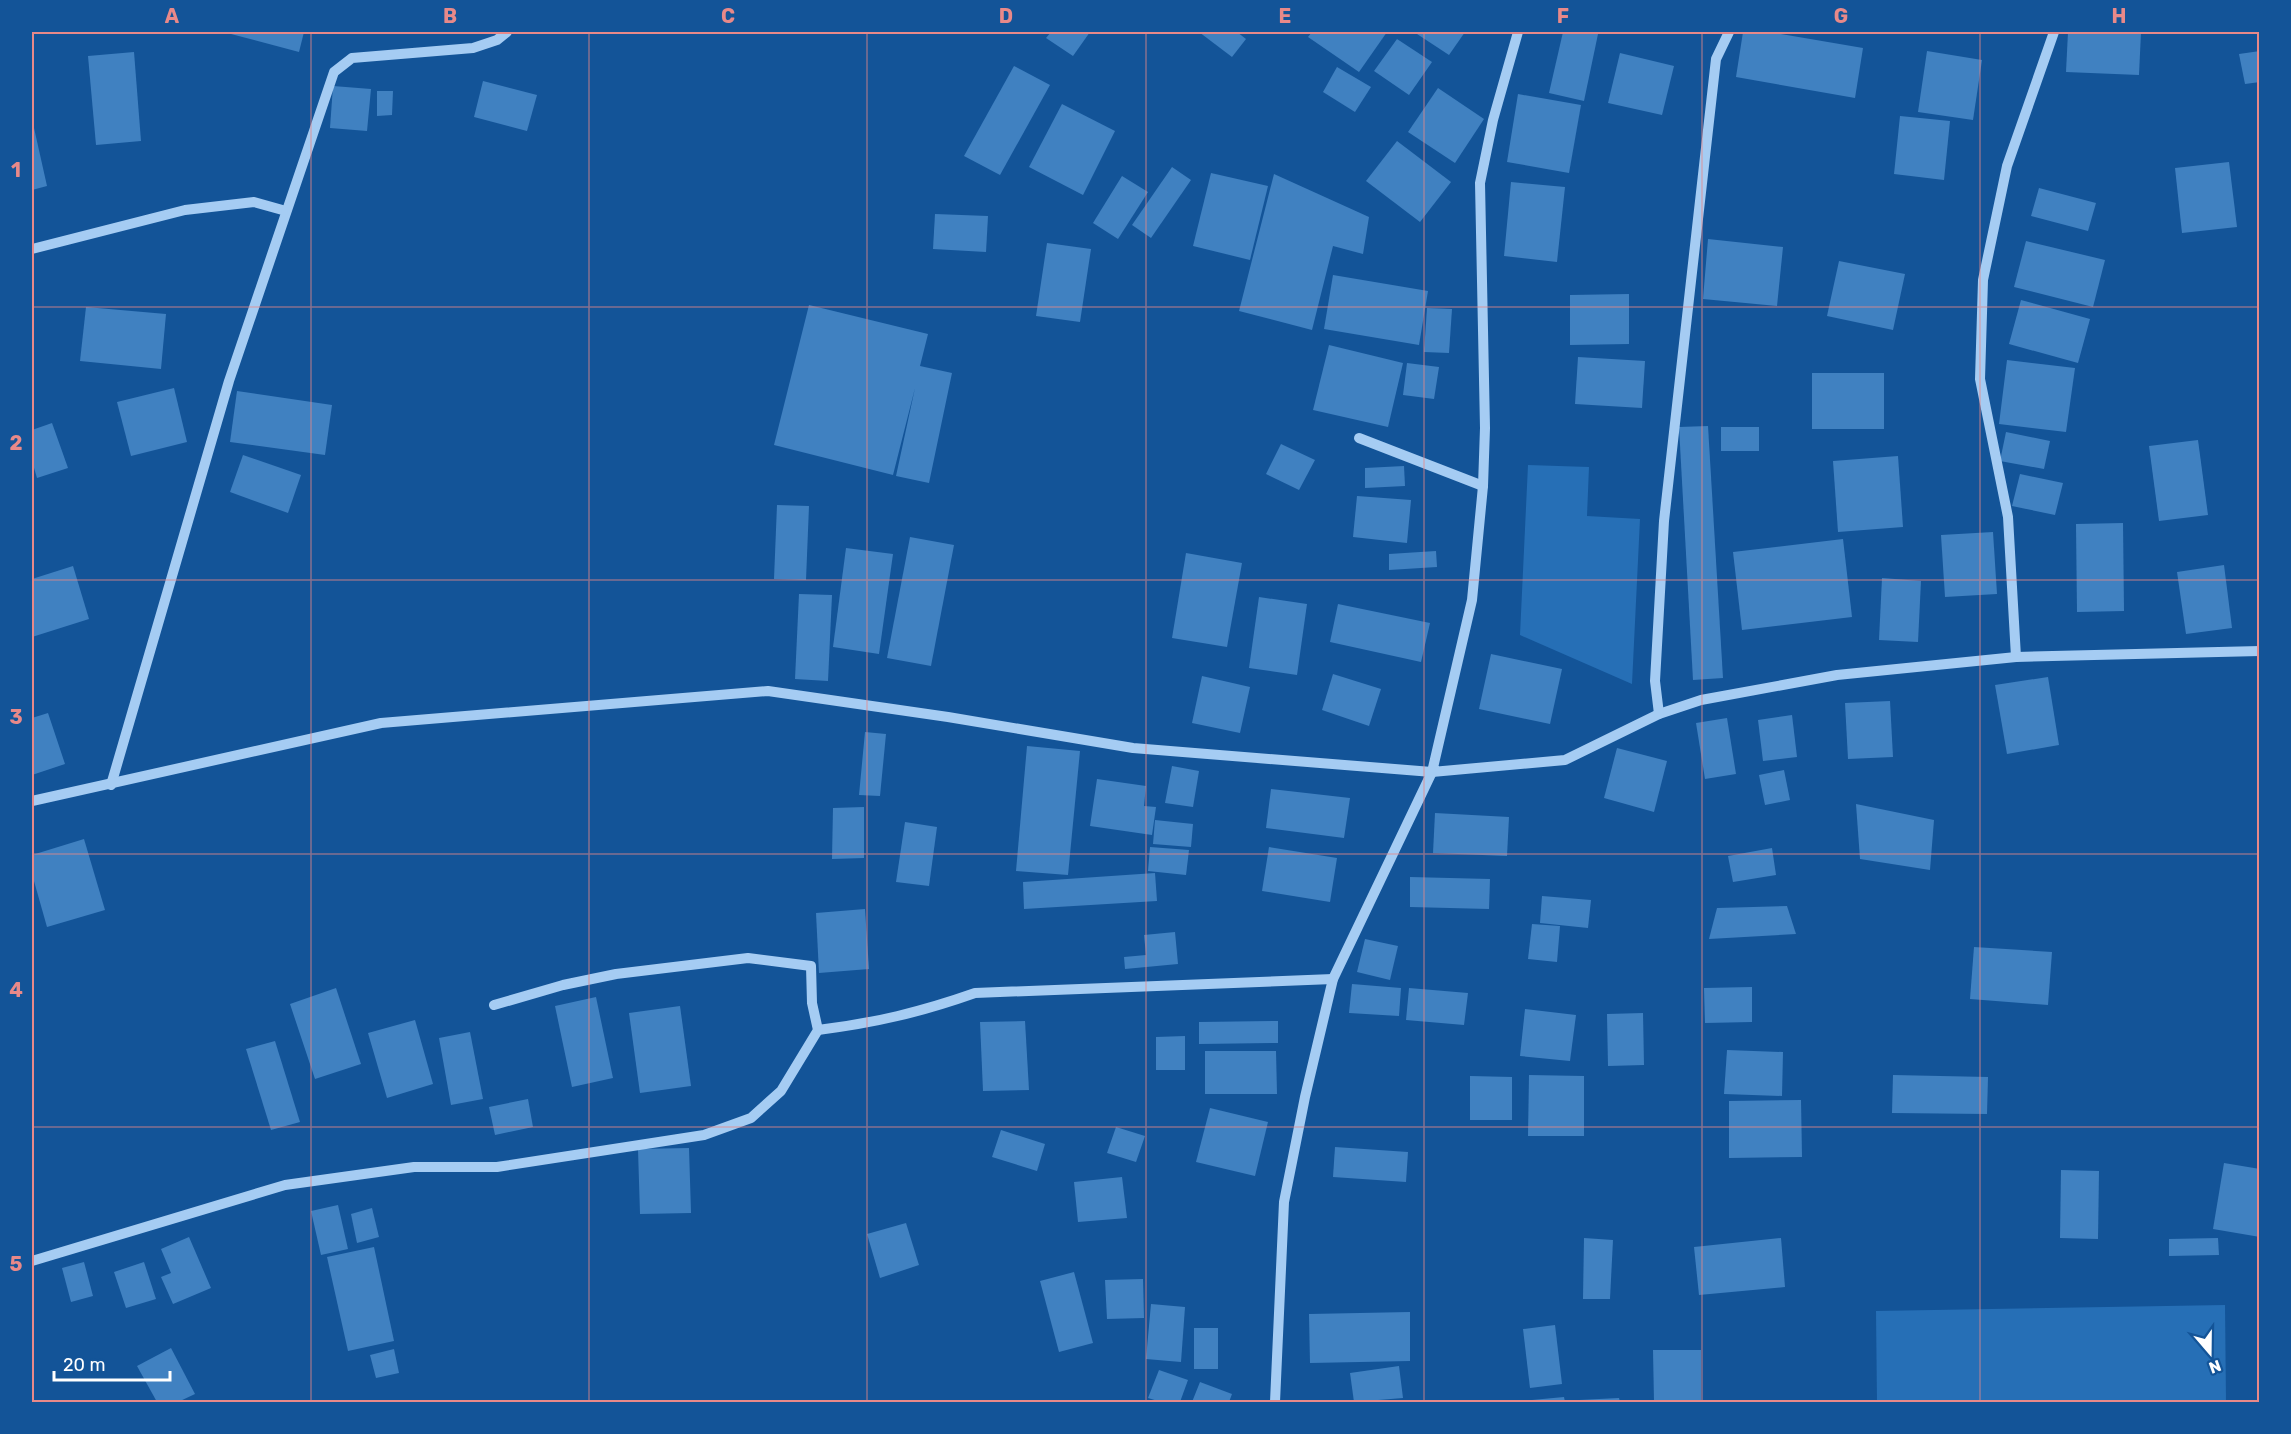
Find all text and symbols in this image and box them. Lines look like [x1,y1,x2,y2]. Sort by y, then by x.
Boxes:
text: A [165,4,180,28]
text: B [443,4,457,28]
text: C [721,4,735,28]
text: D [999,4,1013,28]
text: E [1279,4,1291,28]
text: F [1557,4,1569,28]
text: G [1834,4,1848,28]
text: H [2112,4,2126,28]
text: 1 [11,158,21,182]
text: 2 [10,431,23,455]
text: 3 [9,705,23,729]
text: 4 [9,978,23,1002]
text: 5 [10,1252,23,1276]
north arrow [2180,1323,2240,1383]
scale bar [54,1344,170,1382]
text: 20 m [63,1354,105,1376]
text: N [2206,1356,2224,1378]

